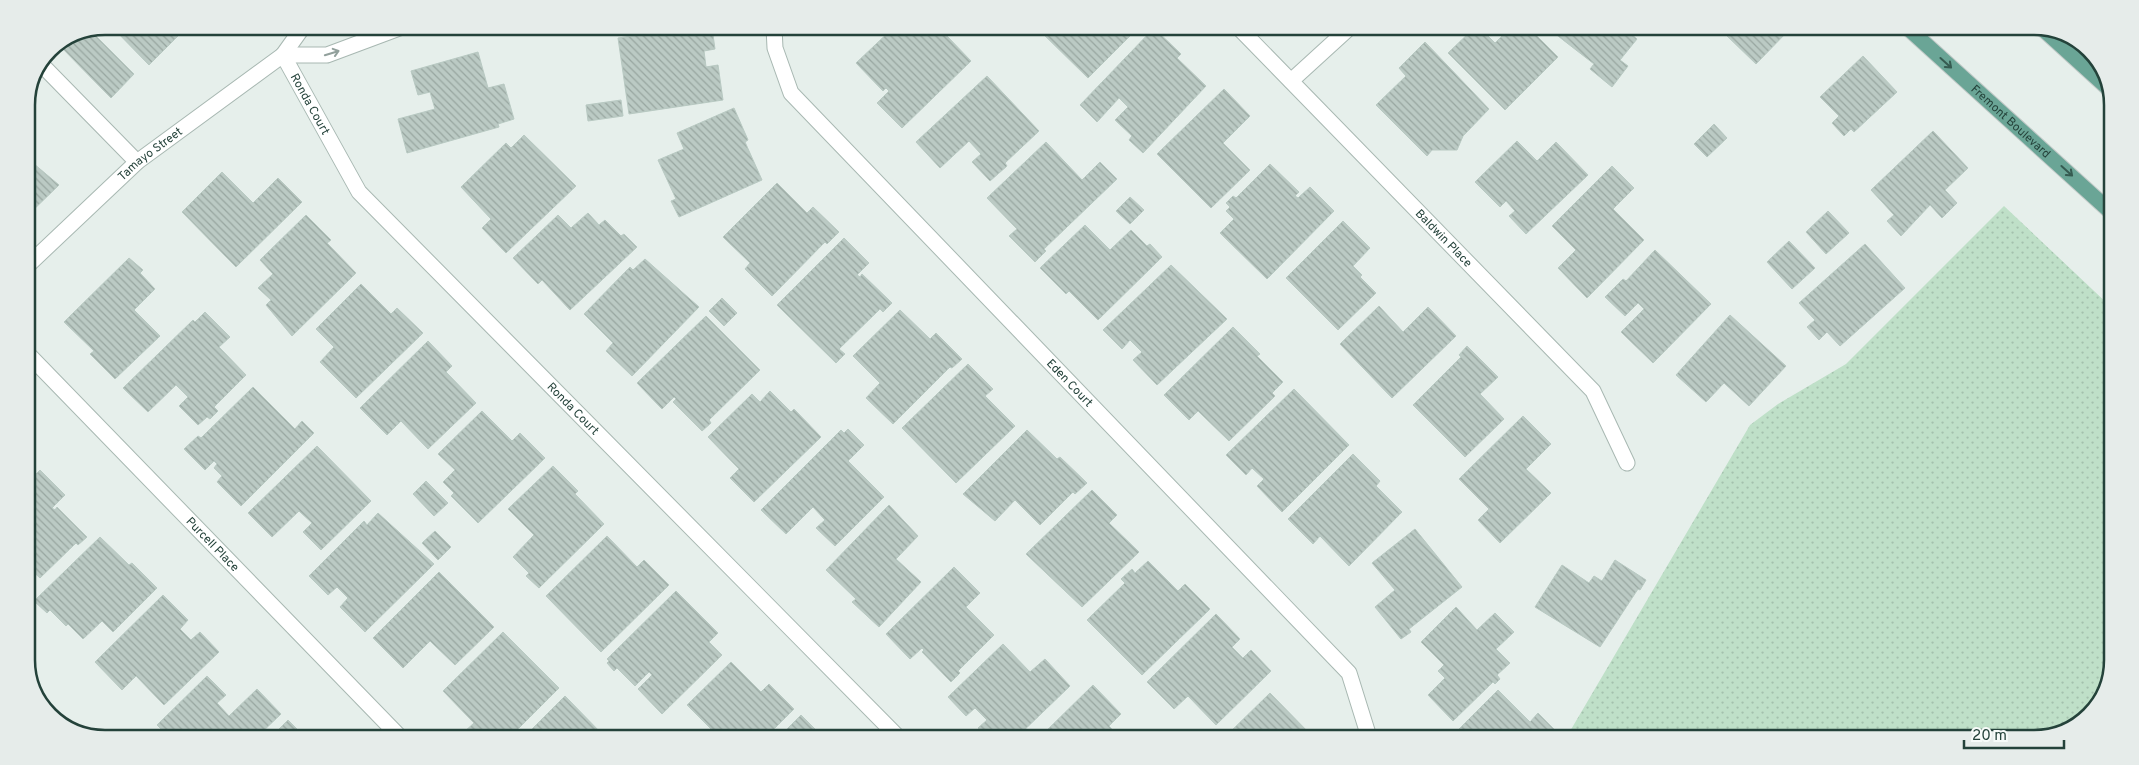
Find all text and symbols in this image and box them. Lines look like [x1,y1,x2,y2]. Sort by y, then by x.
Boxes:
one-way arrow [323,47,339,57]
one-way arrow [1939,57,1952,69]
street label: Ronda Court [286,71,333,138]
street label: Fremont Boulevard [1967,82,2053,162]
street label: Tamayo Street [115,124,186,185]
one-way arrow [2060,166,2073,177]
street label: Baldwin Place [1411,206,1475,271]
street label: Eden Court [1042,356,1096,411]
street label: Ronda Court [543,379,602,439]
street label: Purcell Place [182,514,242,576]
scale bar [1964,718,2064,750]
text: 20 m [1972,727,2007,746]

